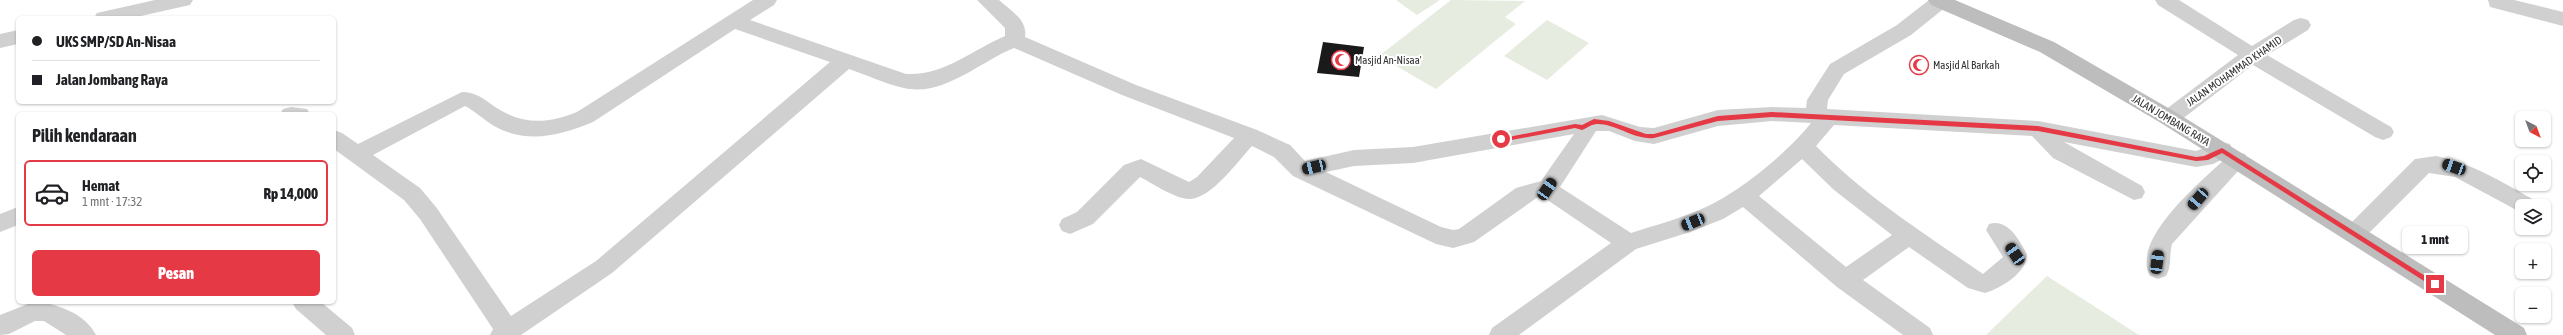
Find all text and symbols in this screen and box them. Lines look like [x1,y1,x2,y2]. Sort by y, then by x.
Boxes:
text: UKS SMP/SD An-Nisaa [56,33,176,50]
street label: JALAN MOHAMMAD KHAMID [2184,34,2284,108]
mosque icon: Masjid An-Nisaa' [1330,49,1352,71]
place label: Masjid An-Nisaa' [1355,54,1422,66]
mosque icon: Masjid Al Barkah [1908,54,1930,76]
place label: Masjid Al Barkah [1933,59,2000,71]
text: Jalan Jombang Raya [56,71,168,88]
street label: JALAN JOMBANG RAYA [2130,92,2212,148]
north arrow [2515,111,2551,147]
map controls [2515,111,2551,323]
text: Pilih kendaraan [32,125,137,146]
route start [1492,130,1510,148]
button: locate [2515,155,2551,191]
car [2441,157,2467,177]
car [1301,158,1327,176]
icon: car [34,175,70,211]
car [1535,176,1559,202]
text: Hemat [82,177,120,194]
text: Rp 14,000 [263,185,318,202]
car [2186,186,2210,212]
text: 1 mnt · 17:32 [82,194,142,209]
button: layers [2515,199,2551,235]
car [1680,212,1706,232]
callout: 1 mnt [2402,226,2468,254]
text: 1 mnt [2421,232,2449,247]
car [2003,241,2027,267]
button: + [2515,243,2551,279]
car [2150,249,2164,275]
button: Pesan [32,250,320,296]
route end [2426,275,2444,293]
button: − [2515,287,2551,323]

